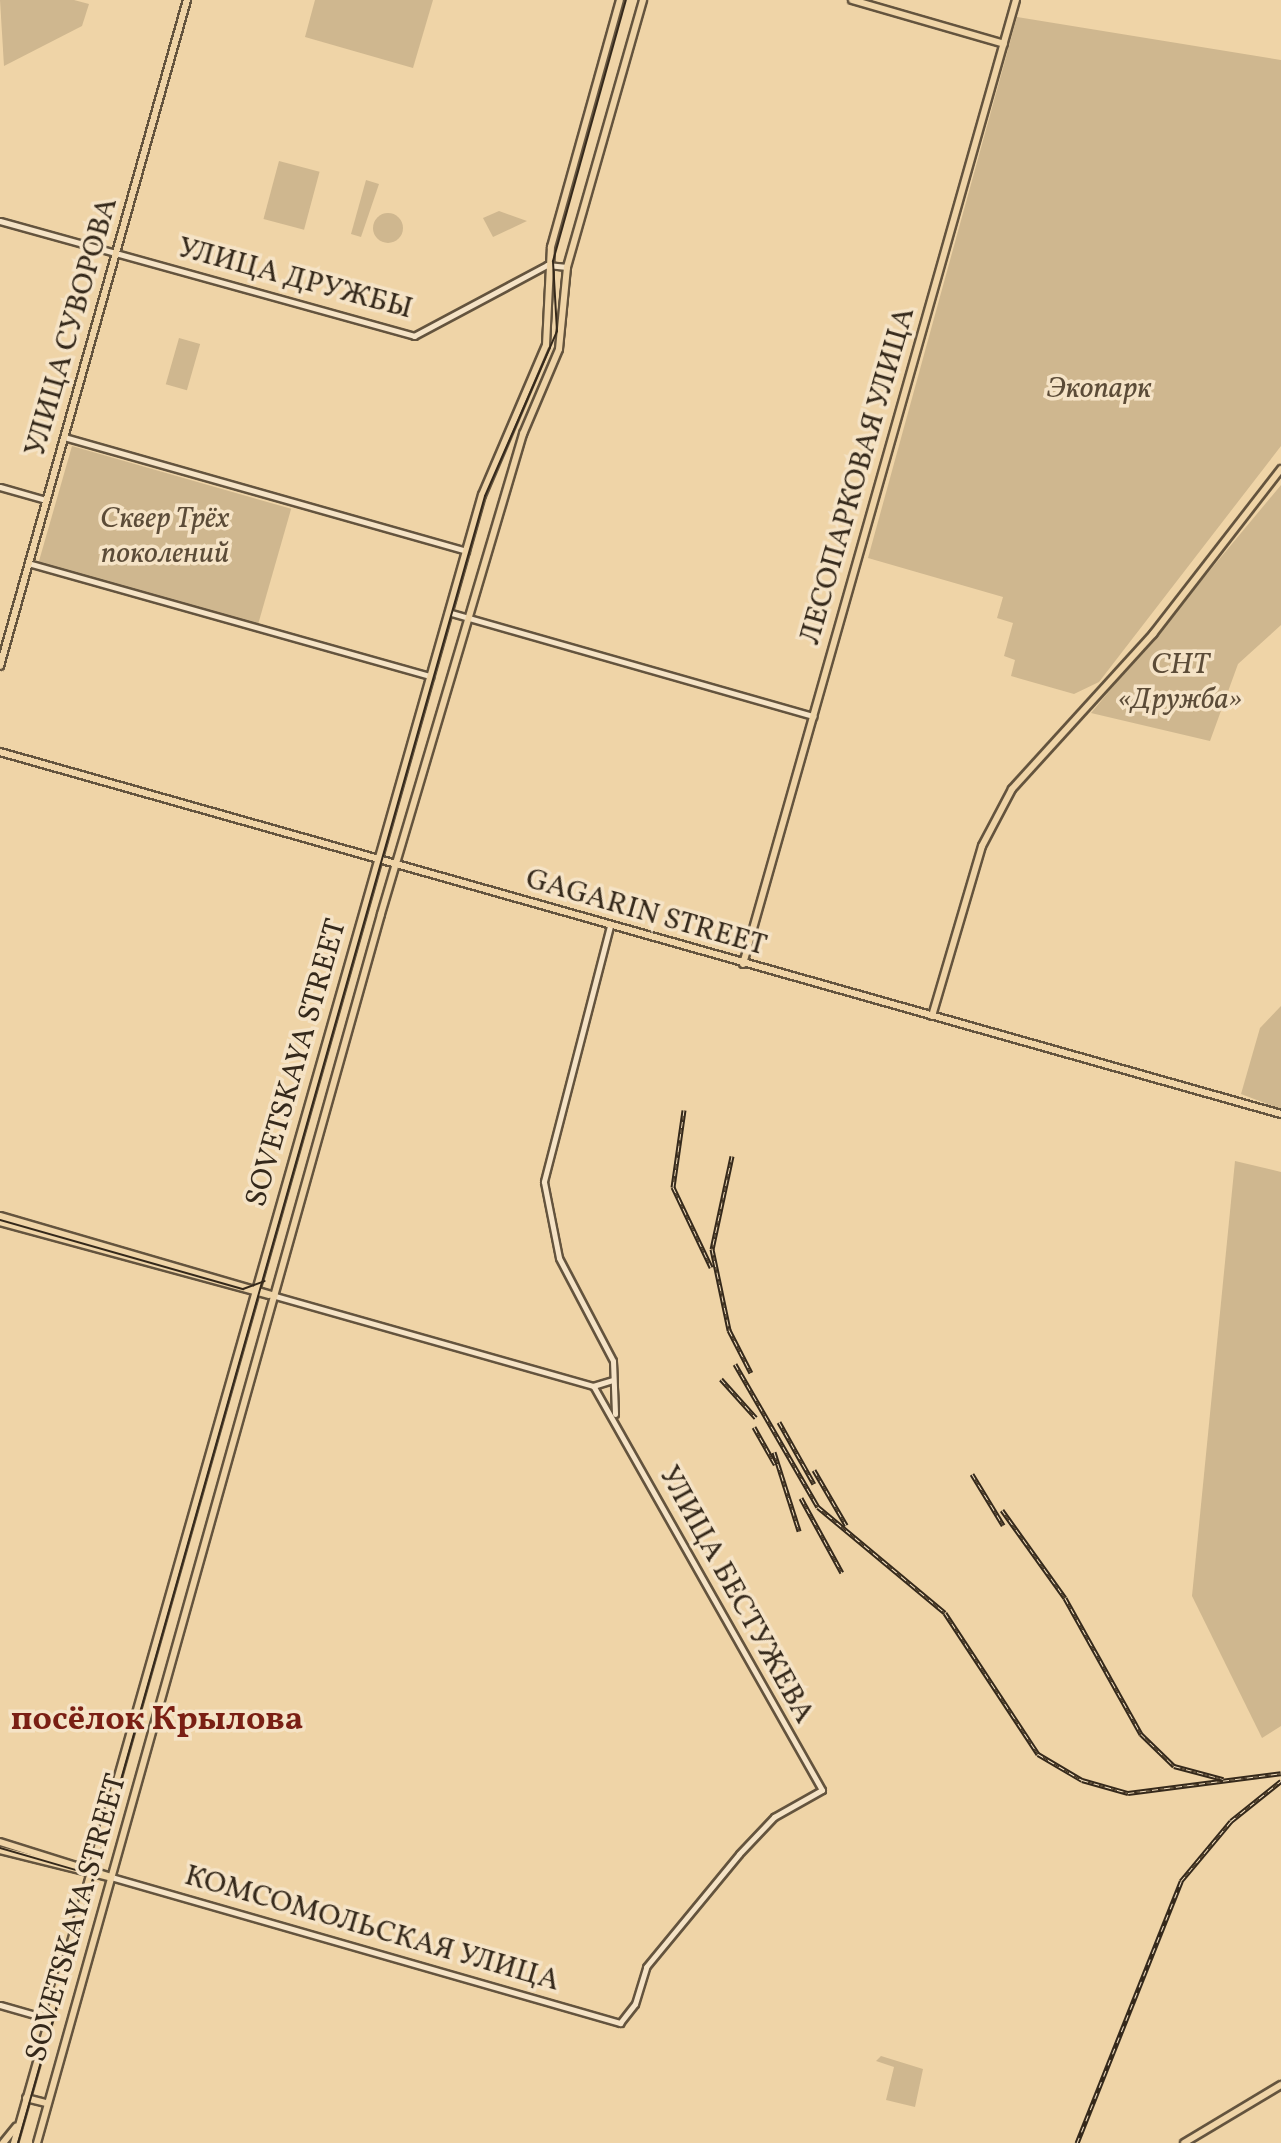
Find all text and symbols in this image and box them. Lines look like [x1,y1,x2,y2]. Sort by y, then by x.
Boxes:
street label: УЛИЦА СУВОРОВА [18,193,126,461]
street label: УЛИЦА ДРУЖБЫ [174,230,416,328]
street label: ЛЕСОПАРКОВАЯ УЛИЦА [793,303,923,649]
park label: Экопарк [1047,371,1151,407]
park label: Сквер Трёх поколений [100,501,230,572]
park label: СНТ «Дружба» [1118,647,1242,718]
street label: GAGARIN STREET [521,861,771,965]
street label: SOVETSKAYA STREET [239,915,355,1211]
street label: УЛИЦА БЕСТУЖЕВА [650,1460,822,1730]
district label: посёлок Крылова [11,1701,303,1741]
street label: SOVETSKAYA STREET [19,1770,135,2066]
street label: КОМСОМОЛЬСКАЯ УЛИЦА [180,1858,564,2000]

